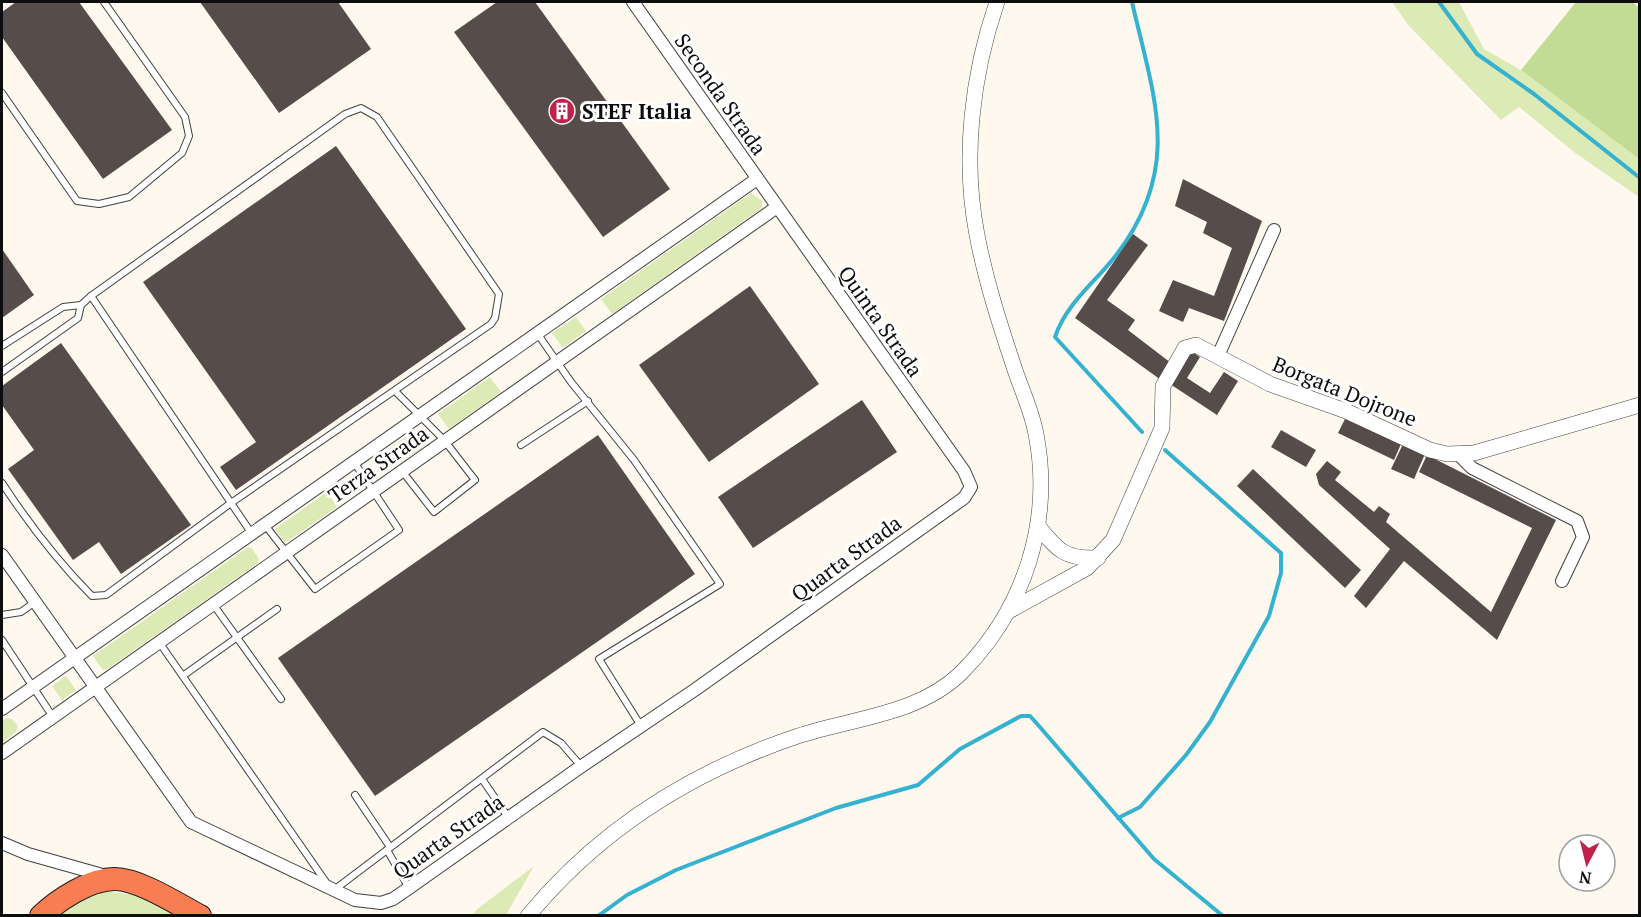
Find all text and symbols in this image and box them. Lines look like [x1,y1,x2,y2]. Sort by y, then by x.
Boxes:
street label: Seconda Strada [669,28,774,161]
building icon: STEF Italia [547,96,577,126]
place label: STEF Italia [582,97,692,125]
street label: Quinta Strada [832,260,930,383]
street label: Borgata Dojrone [1269,349,1421,433]
street label: Terza Strada [322,419,434,509]
street label: Quarta Strada [785,508,907,607]
street label: Quarta Strada [387,787,509,885]
north arrow [1557,833,1617,893]
text: N [1578,866,1593,890]

